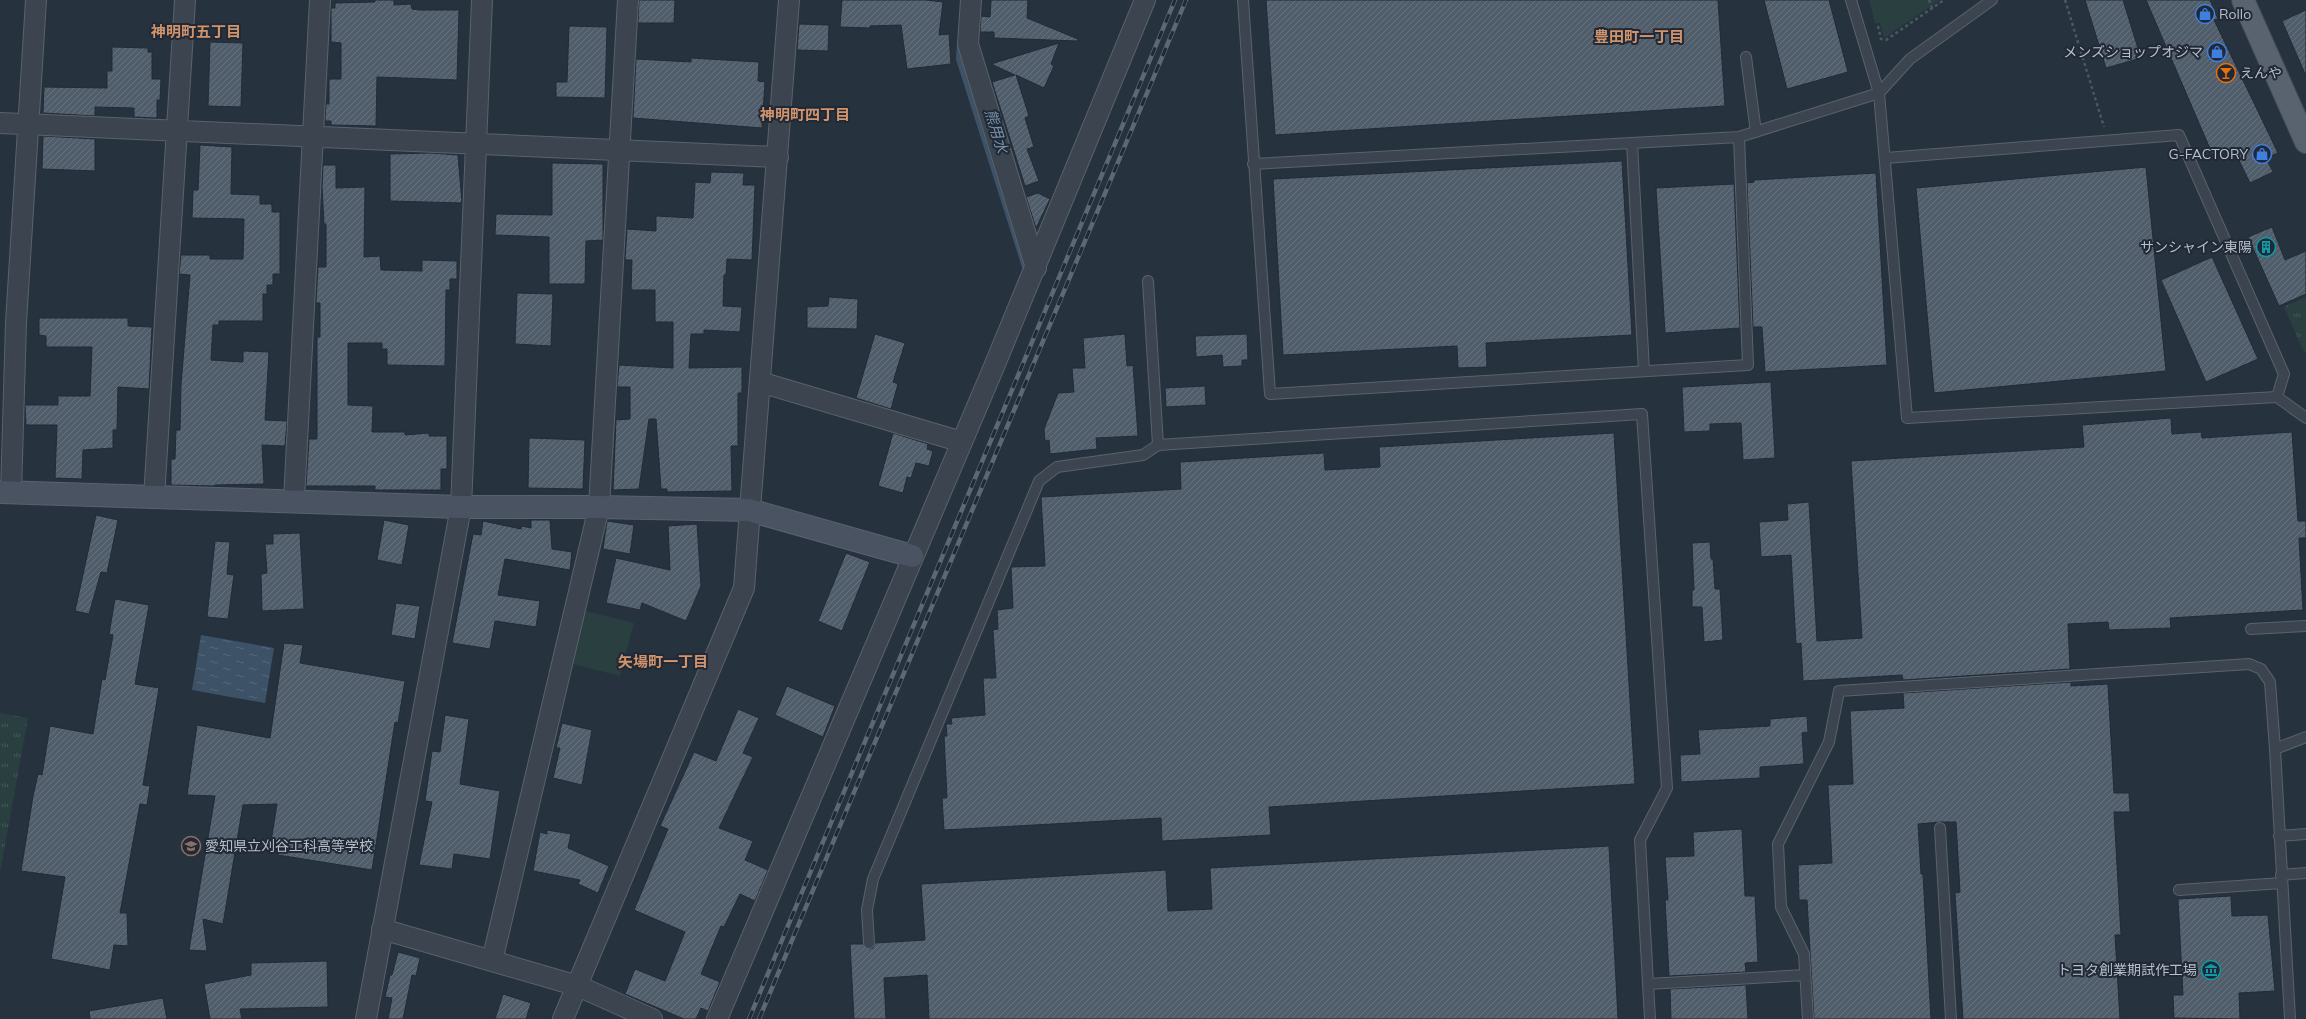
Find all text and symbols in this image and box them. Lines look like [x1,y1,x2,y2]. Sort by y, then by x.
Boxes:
shop icon: Rollo [2194,3,2216,25]
place label: Rollo [2219,5,2251,23]
district label: 神明町五丁目 [150,22,241,41]
district label: 豊田町一丁目 [1594,27,1684,46]
shop icon: メンズショップオジマ [2206,41,2228,63]
place label: メンズショップオジマ [2063,43,2203,61]
bar icon: えんや [2215,62,2237,84]
place label: えんや [2240,64,2282,82]
district label: 神明町四丁目 [759,105,850,124]
water label: 熊用水 [981,107,1013,157]
shop icon: G-FACTORY [2251,143,2273,165]
place label: G-FACTORY [2168,145,2248,163]
building icon: サンシャイン東陽 [2255,236,2277,258]
place label: サンシャイン東陽 [2140,238,2252,256]
district label: 矢場町一丁目 [618,652,708,671]
school or university icon: 愛知県立刈谷工科高等学校 [180,835,202,857]
place label: 愛知県立刈谷工科高等学校 [205,837,373,855]
museum icon: トヨタ創業期試作工場 [2200,959,2222,981]
place label: トヨタ創業期試作工場 [2057,961,2197,979]

